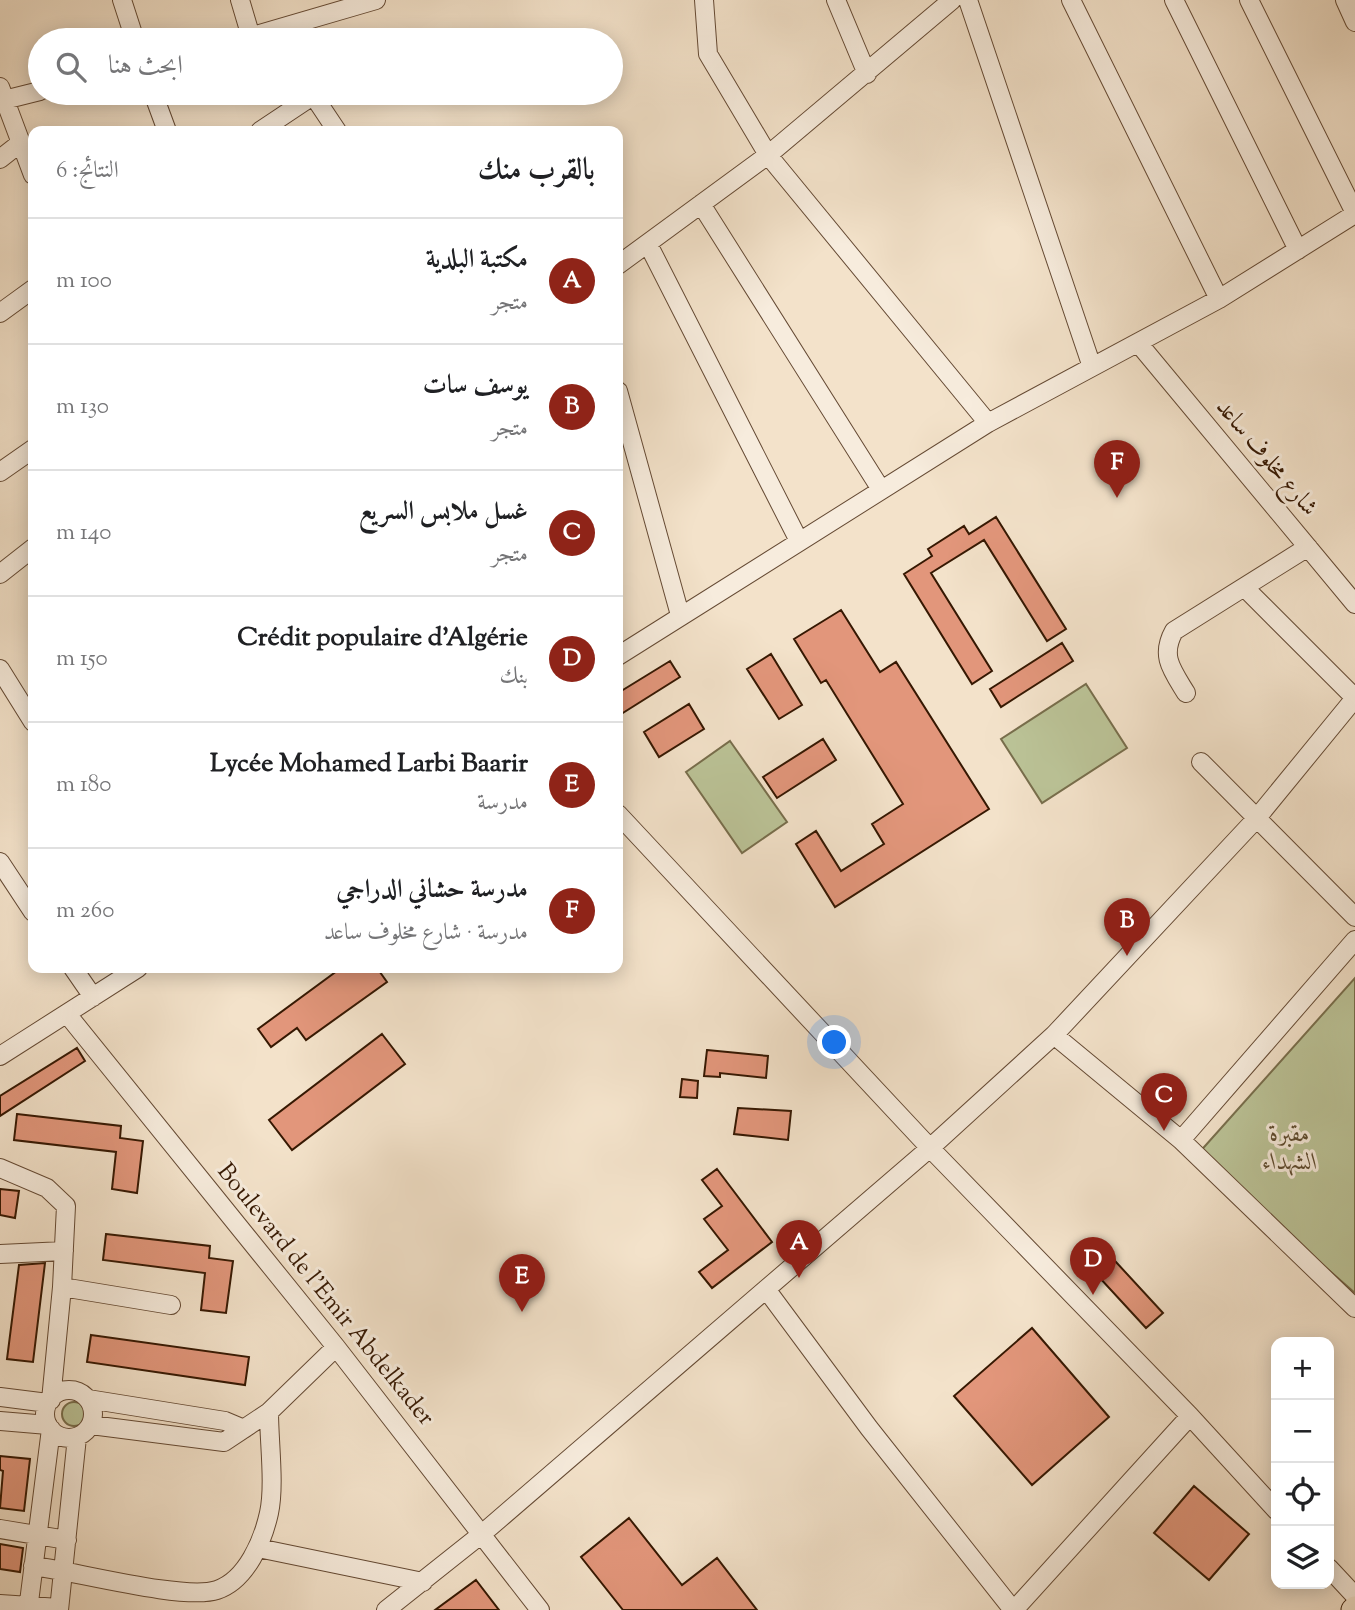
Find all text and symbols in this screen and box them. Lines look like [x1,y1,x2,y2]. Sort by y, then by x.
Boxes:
search box [28,28,623,105]
icon: search [52,48,90,86]
text: ابحث هنا [108,48,183,85]
text: بالقرب منك [478,150,595,193]
text: النتائج: 6 [56,155,119,188]
text: مكتبة البلدية [426,242,528,279]
text: 100 m [56,265,112,298]
text: A [563,265,581,298]
text: متجر [492,287,528,320]
text: يوسف سات [423,368,528,405]
text: 130 m [56,391,109,424]
text: B [565,391,579,424]
street label: شارع مخلوف ساعد [1206,392,1325,525]
text: متجر [492,413,528,446]
pin: F [1094,440,1140,498]
text: غسل ملابس السريع [359,494,528,531]
text: 140 m [56,517,111,550]
text: C [563,517,581,550]
text: متجر [492,539,528,572]
text: Crédit populaire d'Algérie [237,620,528,657]
text: 150 m [56,643,108,676]
text: D [563,643,581,676]
text: بنك [500,661,528,694]
text: Lycée Mohamed Larbi Baarir [210,746,528,783]
text: 180 m [56,769,111,802]
text: E [565,769,579,802]
text: مدرسة [477,787,528,820]
text: مدرسة حشاني الدراجي [336,872,528,909]
text: 260 m [56,895,114,928]
text: F [566,895,578,928]
pin: B [1104,898,1150,956]
text: مدرسة · شارع مخلوف ساعد [324,917,528,950]
your location [817,1025,851,1059]
pin: C [1141,1073,1187,1131]
park label: مقبرة الشهداء [1262,1118,1318,1180]
street label: Boulevard de l'Emir Abdelkader [208,1157,442,1433]
pin: A [776,1220,822,1278]
pin: D [1070,1237,1116,1295]
pin: E [499,1254,545,1312]
map controls [1271,1337,1334,1589]
button: + [1271,1337,1334,1400]
button: − [1271,1400,1334,1463]
button: locate [1271,1463,1334,1526]
button: layers [1271,1526,1334,1589]

